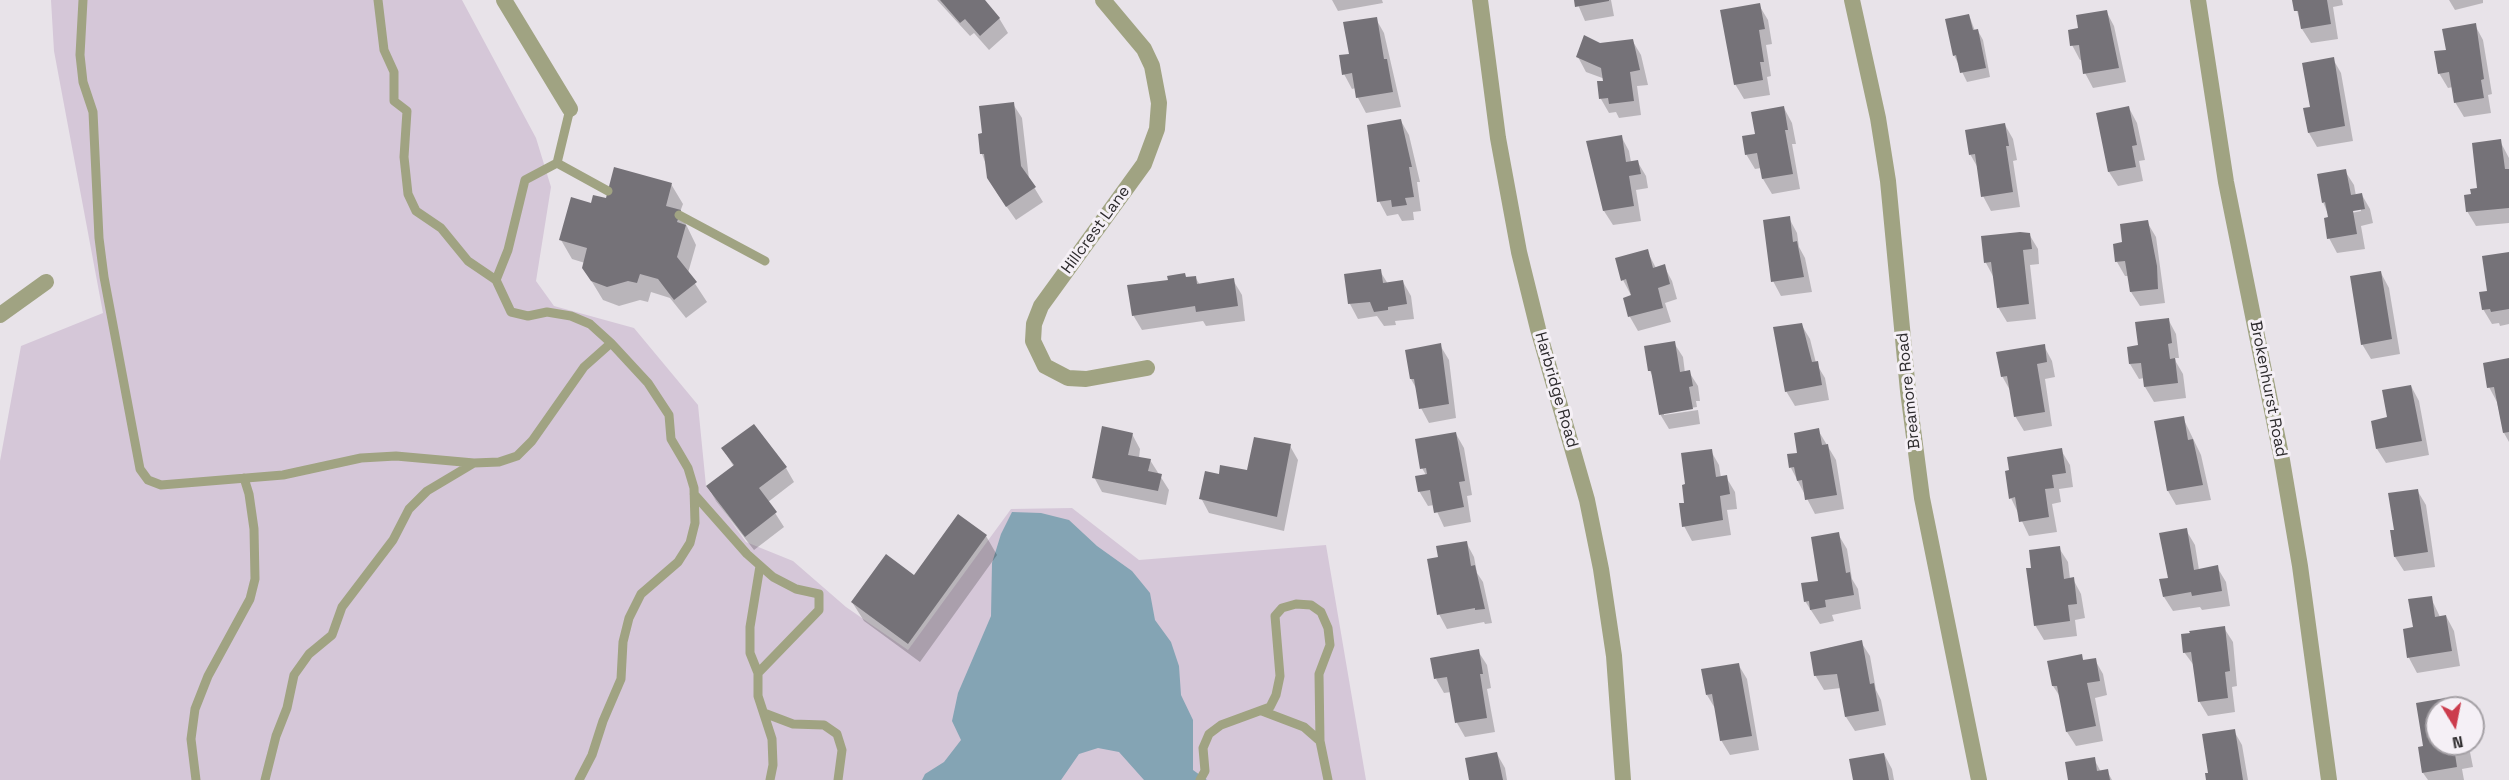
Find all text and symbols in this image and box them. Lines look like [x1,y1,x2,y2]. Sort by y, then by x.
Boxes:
street label: Hillcrest Lane [1058,182,1134,278]
street label: Brokenhurst Road [2245,319,2291,459]
street label: Harbridge Road [1530,330,1582,450]
street label: Breamore Road [1893,332,1925,450]
north arrow [2425,696,2485,756]
text: N [2451,731,2465,754]

